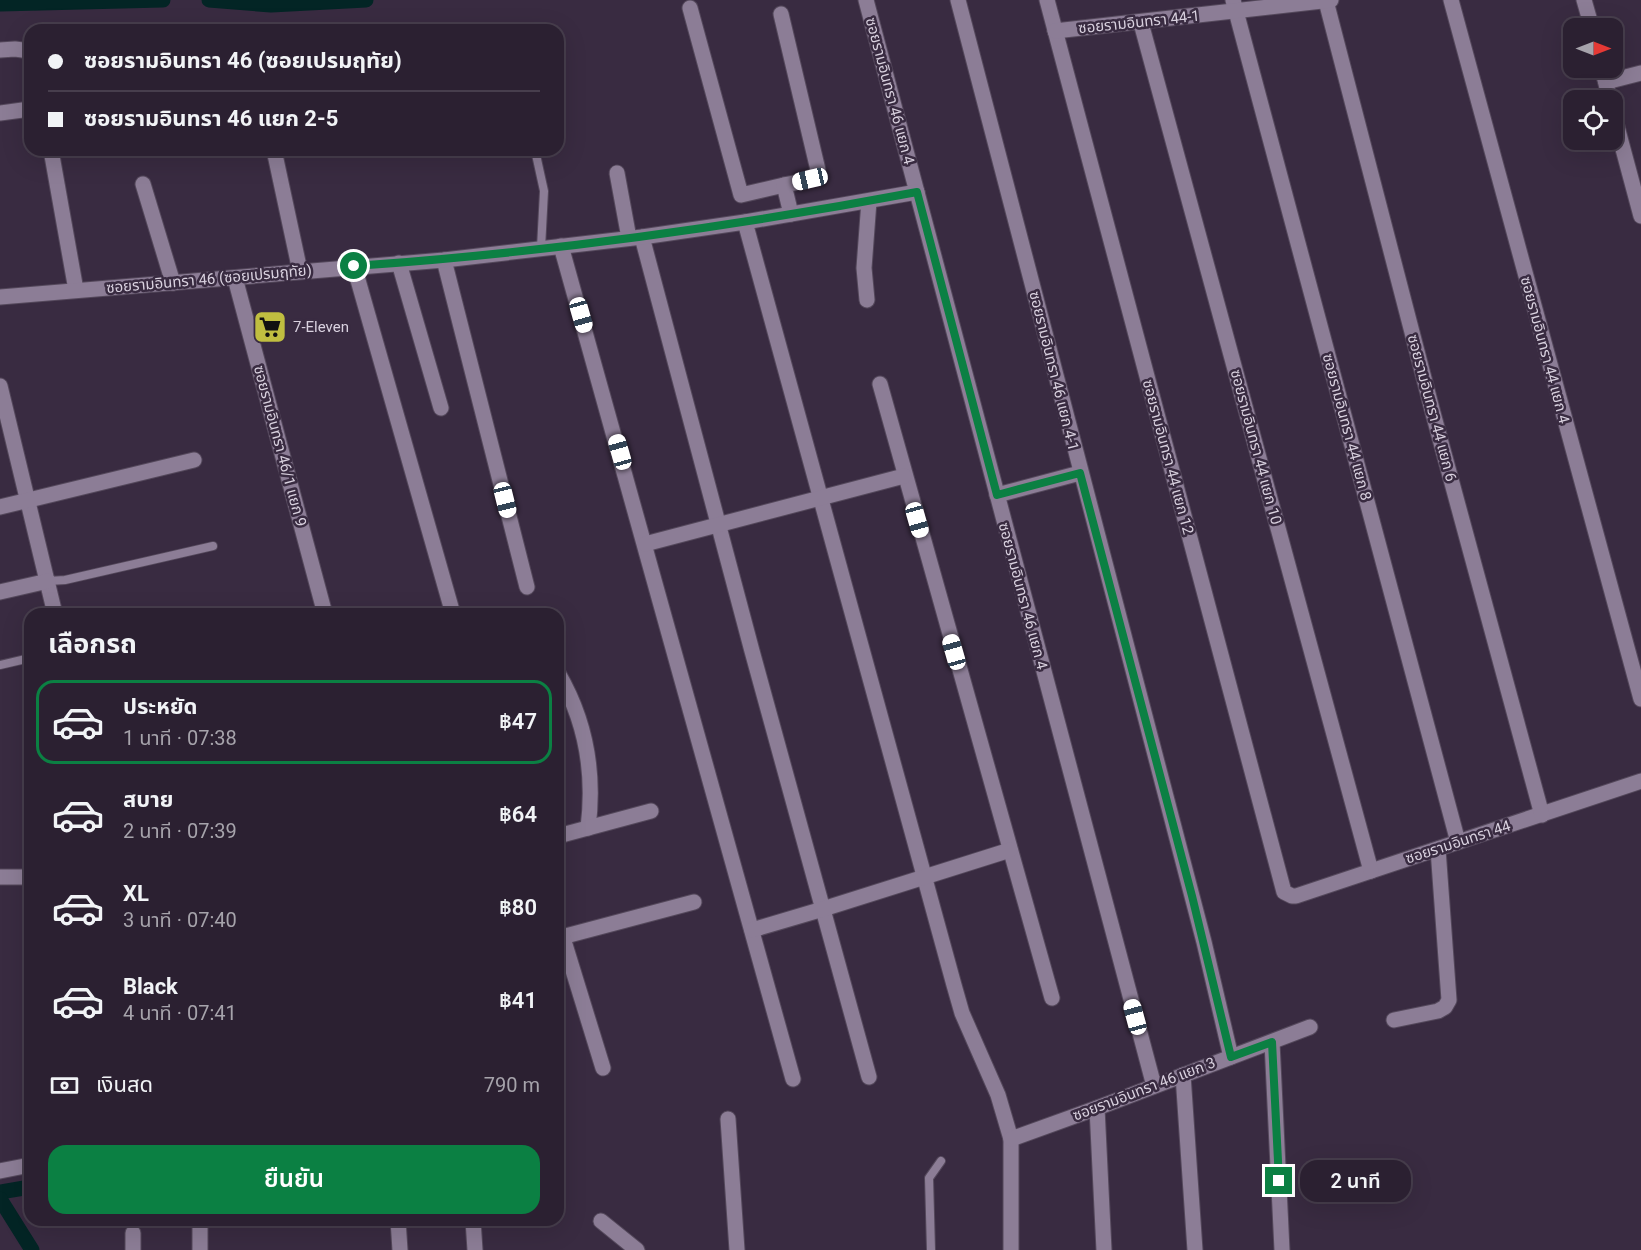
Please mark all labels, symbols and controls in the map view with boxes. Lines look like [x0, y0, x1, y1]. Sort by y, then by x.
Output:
street label: ซอยรามอินทรา 44-1 [1077, 7, 1201, 37]
street label: ซอยรามอินทรา 46 แยก 4 [862, 16, 918, 167]
north arrow [1563, 18, 1623, 78]
map controls [1563, 18, 1623, 150]
text: ซอยรามอินทรา 46 (ซอยเปรมฤทัย) [84, 48, 402, 73]
button: locate [1563, 90, 1623, 150]
text: ซอยรามอินทรา 46 แยก 2-5 [84, 106, 338, 131]
car [790, 166, 830, 192]
route start [340, 252, 367, 279]
street label: ซอยรามอินทรา 46 (ซอยเปรมฤทัย) [105, 261, 313, 297]
street label: ซอยรามอินทรา 44 แยก 4 [1517, 275, 1573, 426]
street label: ซอยรามอินทรา 46 แยก 4-1 [1025, 289, 1083, 453]
car [567, 295, 595, 335]
supermarket icon: 7-Eleven [252, 309, 288, 345]
place label: 7-Eleven [293, 318, 349, 336]
street label: ซอยรามอินทรา 44 แยก 6 [1404, 333, 1460, 483]
street label: ซอยรามอินทรา 44 แยก 8 [1319, 352, 1375, 502]
street label: ซอยรามอินทรา 46/1 แยก 9 [250, 364, 310, 528]
street label: ซอยรามอินทรา 44 แยก 10 [1227, 368, 1285, 526]
street label: ซอยรามอินทรา 44 แยก 12 [1139, 378, 1197, 536]
car [606, 432, 634, 472]
car [492, 480, 518, 520]
car [903, 500, 931, 540]
street label: ซอยรามอินทรา 46 แยก 4 [995, 521, 1051, 672]
text: เลือกรถ [48, 628, 137, 660]
car [940, 632, 968, 672]
text: ประหยัด [123, 694, 198, 719]
icon: car [51, 695, 105, 749]
text: ฿47 [499, 709, 537, 734]
text: 1 นาที · 07:38 [123, 726, 237, 750]
text: สบาย [123, 787, 173, 812]
icon: car [51, 788, 105, 842]
text: ฿64 [499, 802, 537, 827]
street label: ซอยรามอินทรา 44 [1403, 816, 1513, 867]
text: 2 นาที · 07:39 [123, 819, 237, 843]
icon: car [51, 881, 105, 935]
text: XL [123, 881, 149, 906]
text: ฿80 [499, 895, 537, 920]
text: 3 นาที · 07:40 [123, 908, 237, 932]
icon: car [51, 974, 105, 1028]
text: Black [123, 974, 178, 999]
text: ฿41 [499, 988, 537, 1013]
car [1122, 997, 1148, 1037]
text: 4 นาที · 07:41 [123, 1001, 237, 1025]
street label: ซอยรามอินทรา 46 แยก 3 [1070, 1053, 1218, 1125]
icon: cash [48, 1069, 81, 1102]
text: เงินสด [96, 1072, 153, 1097]
text: 790 m [484, 1073, 540, 1097]
button: ยืนยัน [48, 1145, 540, 1214]
callout: 2 นาที [1300, 1160, 1411, 1202]
route end [1265, 1167, 1292, 1194]
text: 2 นาที [1330, 1169, 1381, 1193]

